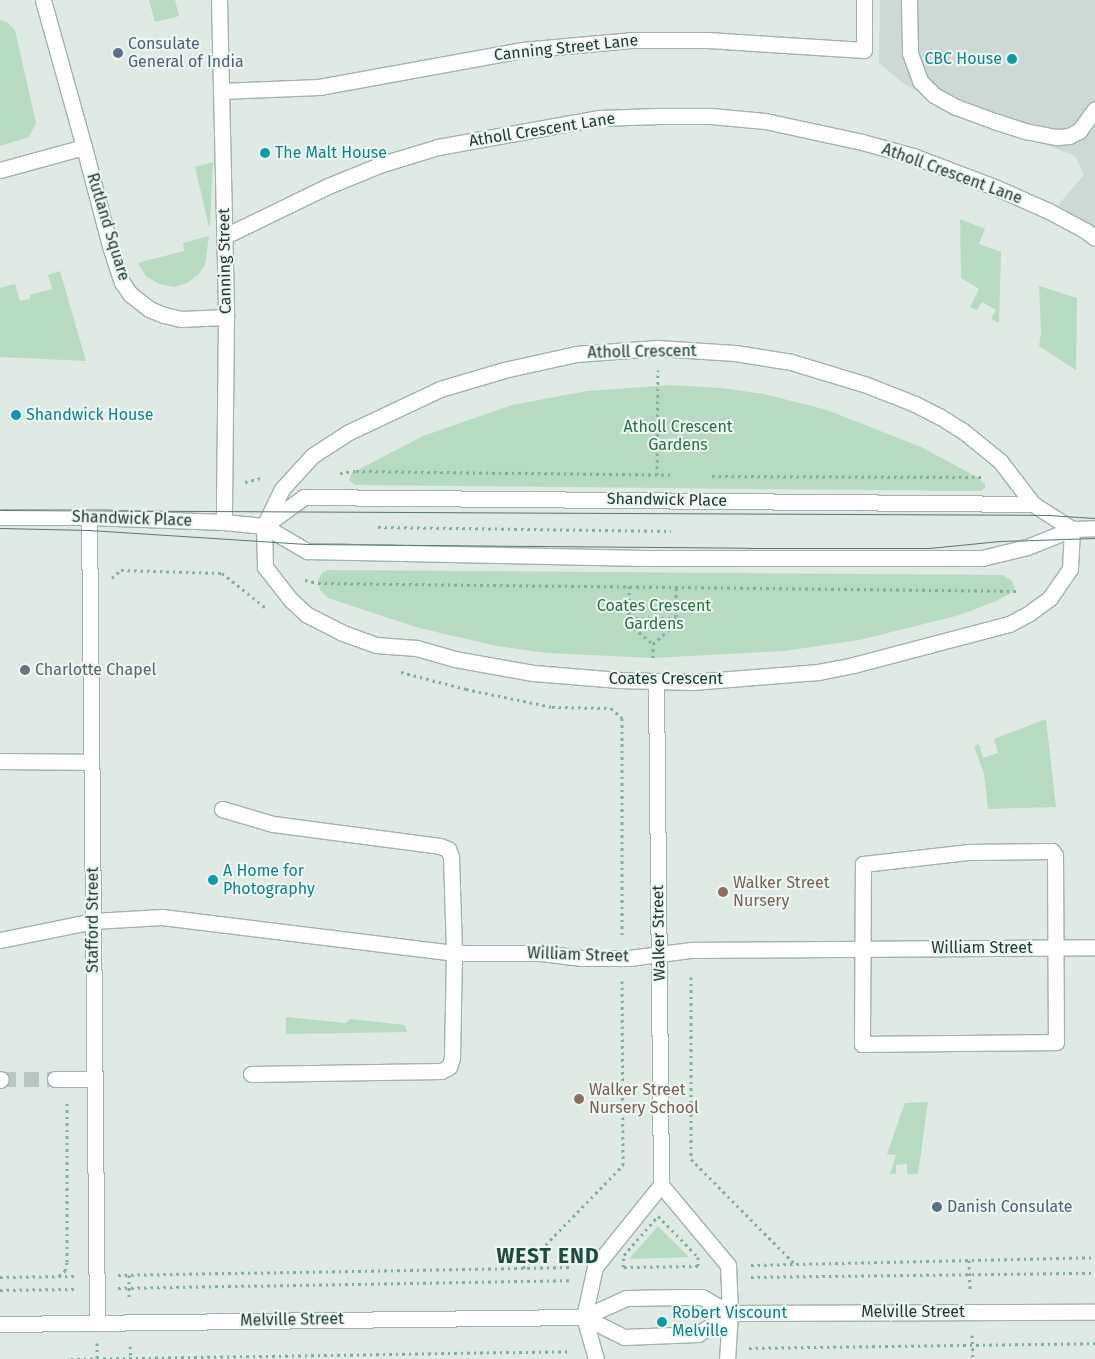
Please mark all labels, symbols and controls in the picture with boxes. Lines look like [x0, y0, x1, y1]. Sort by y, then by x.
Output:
street label: Canning Street Lane [493, 31, 639, 65]
place label: Consulate General of India [128, 34, 244, 72]
marker: Consulate General of India [112, 47, 124, 59]
place label: CBC House [924, 49, 1002, 69]
marker: CBC House [1006, 53, 1018, 65]
street label: Atholl Crescent Lane [467, 109, 617, 151]
street label: Atholl Crescent Lane [879, 140, 1025, 208]
place label: The Malt House [275, 143, 387, 163]
marker: The Malt House [259, 147, 271, 159]
street label: Rutland Square [82, 171, 134, 283]
street label: Canning Street [214, 208, 236, 314]
street label: Atholl Crescent [587, 341, 697, 363]
place label: Shandwick House [26, 405, 154, 425]
marker: Shandwick House [10, 409, 22, 421]
park label: Atholl Crescent Gardens [623, 417, 733, 455]
street label: Shandwick Place [607, 489, 727, 511]
street label: Shandwick Place [72, 507, 192, 531]
park label: Coates Crescent Gardens [597, 596, 711, 634]
place label: Charlotte Chapel [35, 660, 156, 680]
marker: Charlotte Chapel [19, 664, 31, 676]
street label: Coates Crescent [609, 669, 723, 689]
place label: A Home for Photography [223, 861, 315, 899]
street label: Stafford Street [83, 867, 103, 973]
place label: Walker Street Nursery [733, 873, 830, 911]
marker: A Home for Photography [207, 874, 219, 886]
street label: Walker Street [649, 885, 669, 981]
marker: Walker Street Nursery [717, 886, 729, 898]
street label: William Street [931, 938, 1033, 958]
street label: William Street [527, 944, 629, 966]
place label: Walker Street Nursery School [589, 1080, 699, 1118]
marker: Walker Street Nursery School [573, 1093, 585, 1105]
place label: Danish Consulate [947, 1197, 1073, 1217]
marker: Danish Consulate [931, 1201, 943, 1213]
district label: WEST END [495, 1243, 601, 1269]
street label: Melville Street [861, 1302, 965, 1322]
place label: Robert Viscount Melville [672, 1303, 787, 1341]
street label: Melville Street [240, 1309, 344, 1331]
marker: Robert Viscount Melville [656, 1316, 668, 1328]

